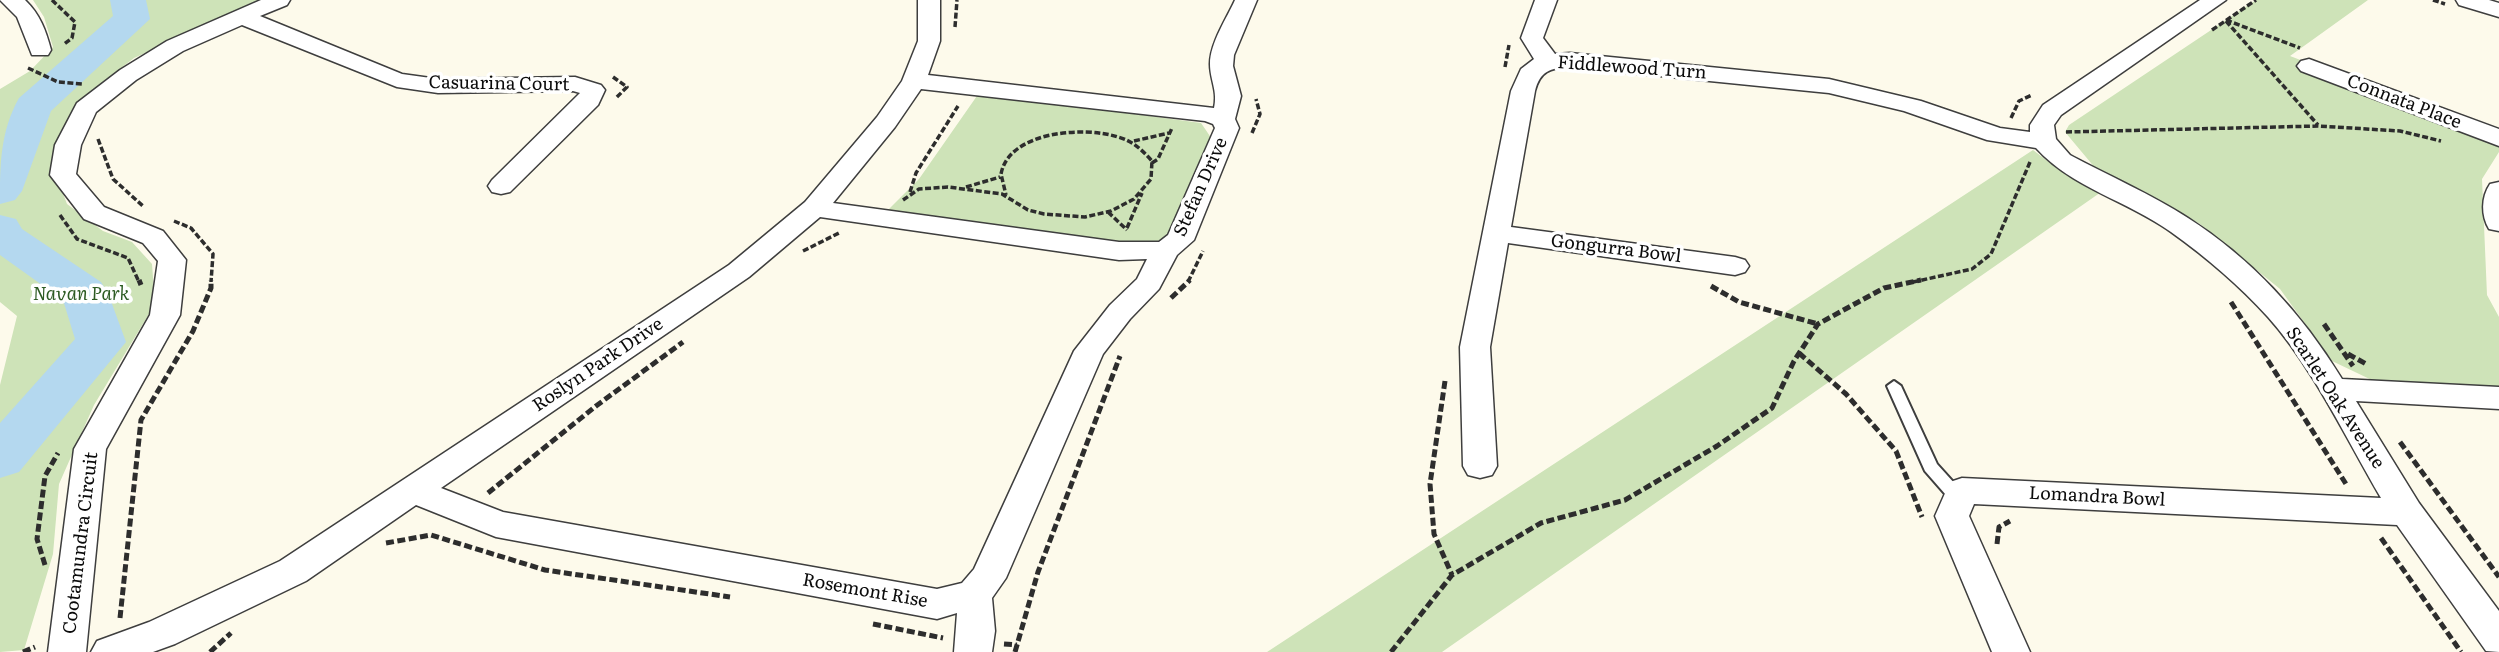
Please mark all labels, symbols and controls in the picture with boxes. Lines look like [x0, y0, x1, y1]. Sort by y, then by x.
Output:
street label: Fiddlewood Turn [1557, 52, 1707, 84]
street label: Connata Place [2344, 70, 2464, 134]
street label: Casuarina Court [428, 72, 570, 96]
street label: Stefan Drive [1170, 134, 1232, 240]
street label: Gongurra Bowl [1550, 230, 1682, 268]
park label: Navan Park [33, 284, 129, 306]
street label: Roslyn Park Drive [529, 313, 667, 417]
street label: Scarlet Oak Avenue [2281, 323, 2389, 473]
street label: Cootamundra Circuit [59, 451, 103, 635]
street label: Lomandra Bowl [2028, 483, 2166, 511]
street label: Rosemont Rise [801, 569, 929, 613]

